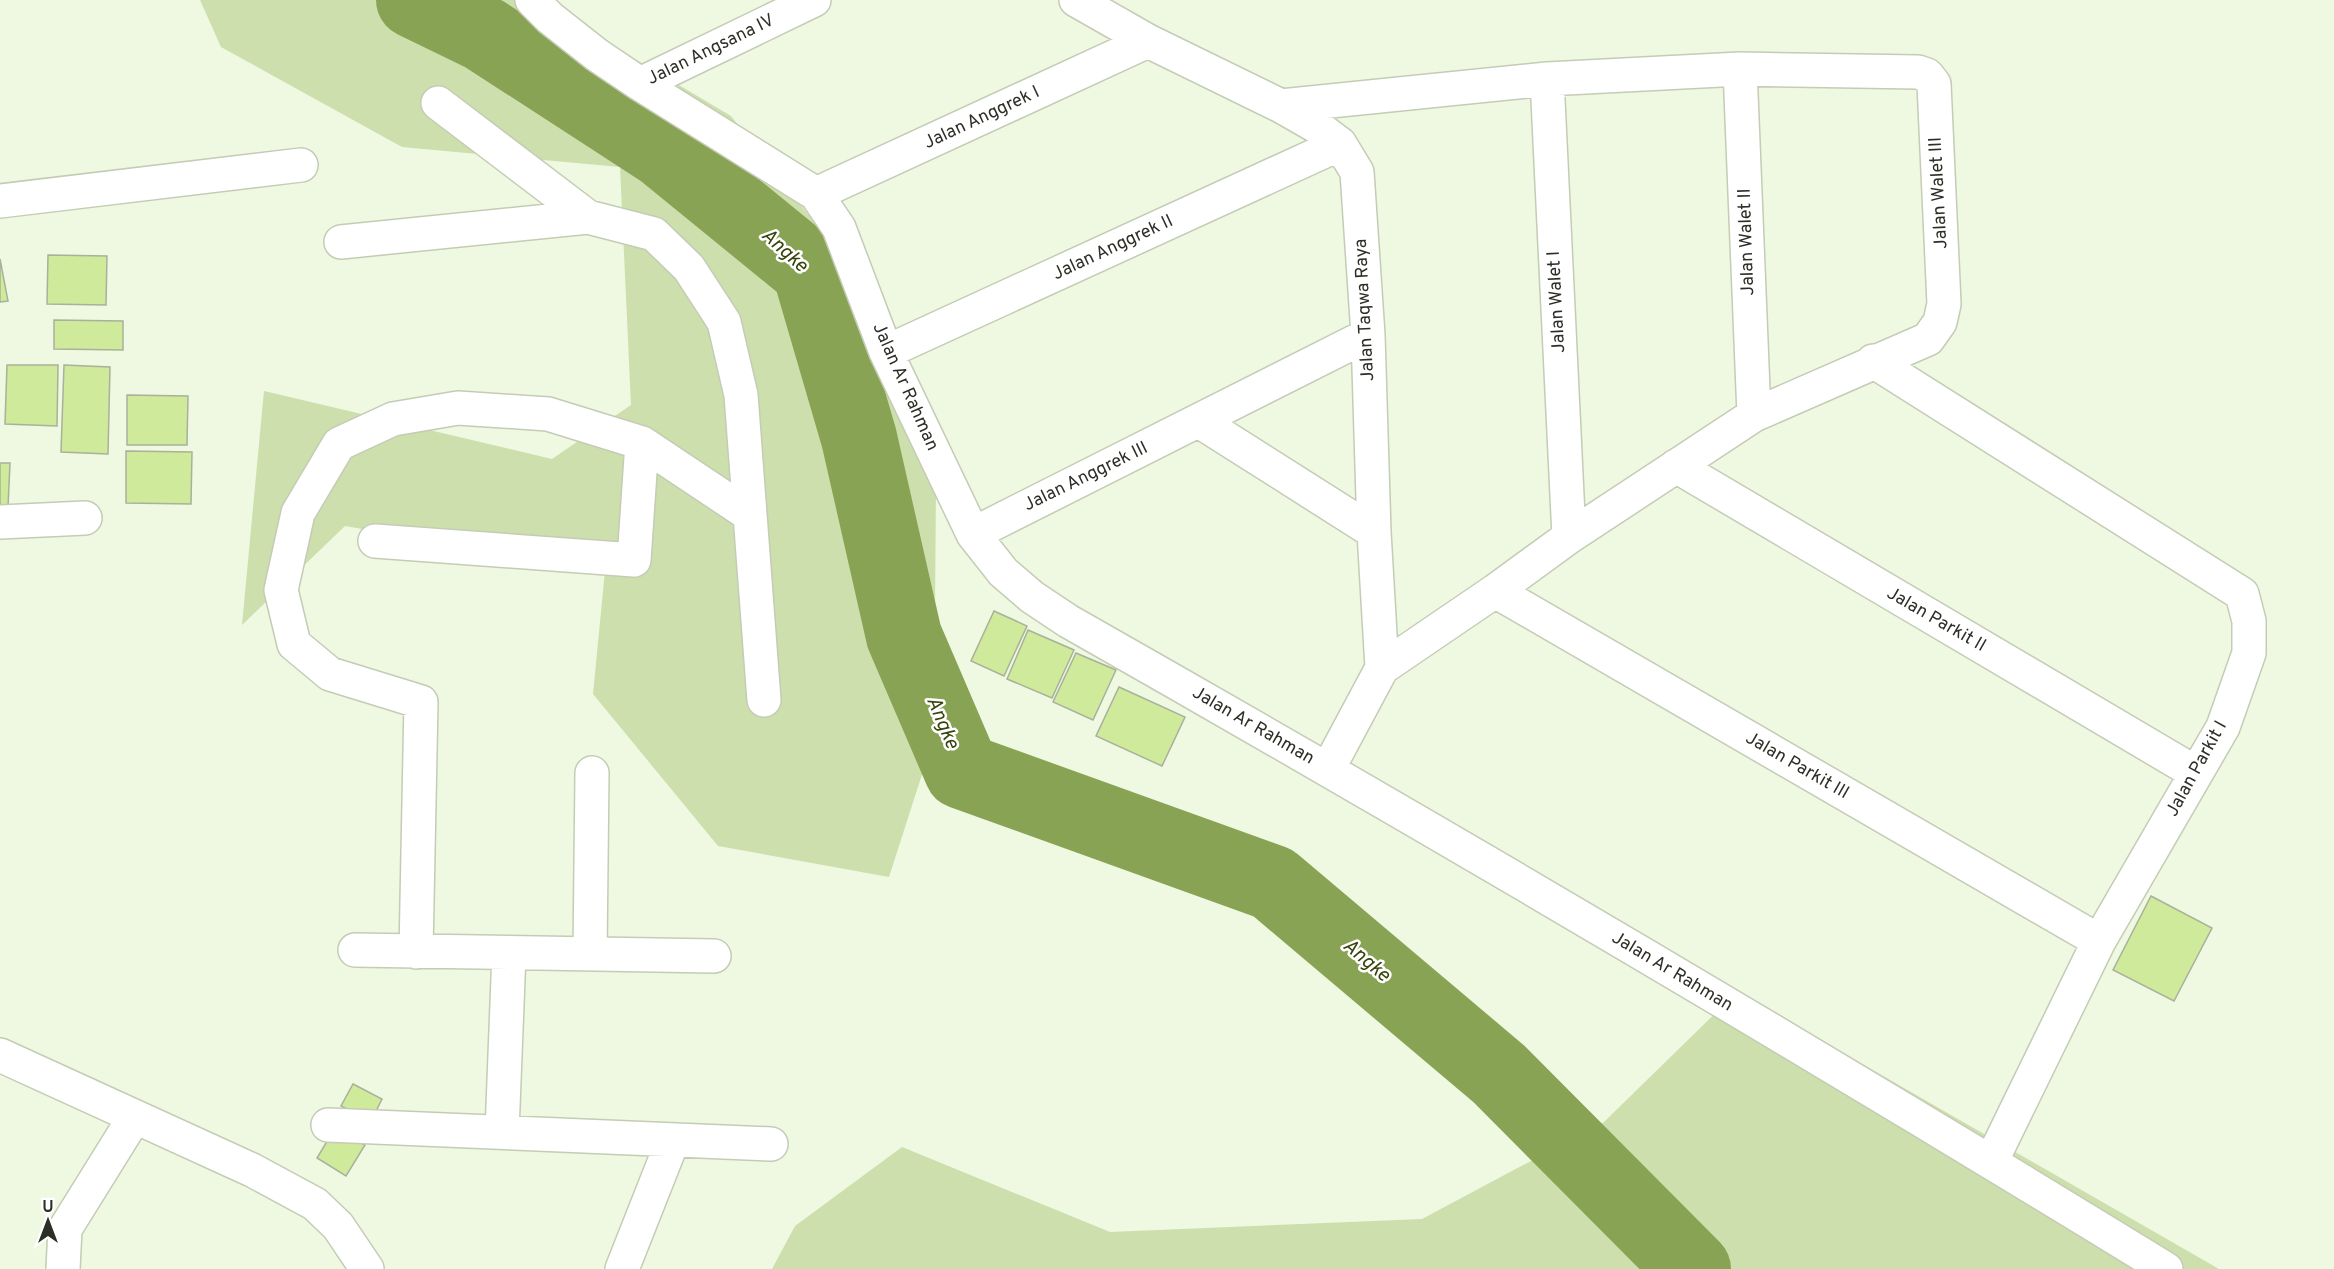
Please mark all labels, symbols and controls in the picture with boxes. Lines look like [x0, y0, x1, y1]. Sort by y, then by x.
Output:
street label: Jalan Angsana IV [644, 9, 778, 91]
street label: Jalan Anggrek I [920, 81, 1044, 155]
street label: Jalan Walet III [1925, 136, 1953, 250]
street label: Jalan Walet II [1734, 188, 1760, 296]
street label: Jalan Anggrek II [1049, 210, 1177, 286]
water label: Angke [755, 223, 813, 279]
street label: Jalan Taqwa Raya [1350, 238, 1380, 382]
street label: Jalan Walet I [1543, 250, 1571, 354]
street label: Jalan Ar Rahman [867, 319, 943, 455]
street label: Jalan Anggrek III [1020, 437, 1152, 517]
street label: Jalan Parkit II [1882, 582, 1990, 658]
street label: Jalan Ar Rahman [1188, 682, 1318, 770]
water label: Angke [919, 693, 965, 754]
street label: Jalan Parkit I [2161, 717, 2233, 821]
street label: Jalan Parkit III [1741, 727, 1853, 805]
street label: Jalan Ar Rahman [1607, 927, 1737, 1017]
water label: Angke [1337, 934, 1396, 989]
north arrow [18, 1191, 78, 1251]
text: U [42, 1198, 54, 1218]

